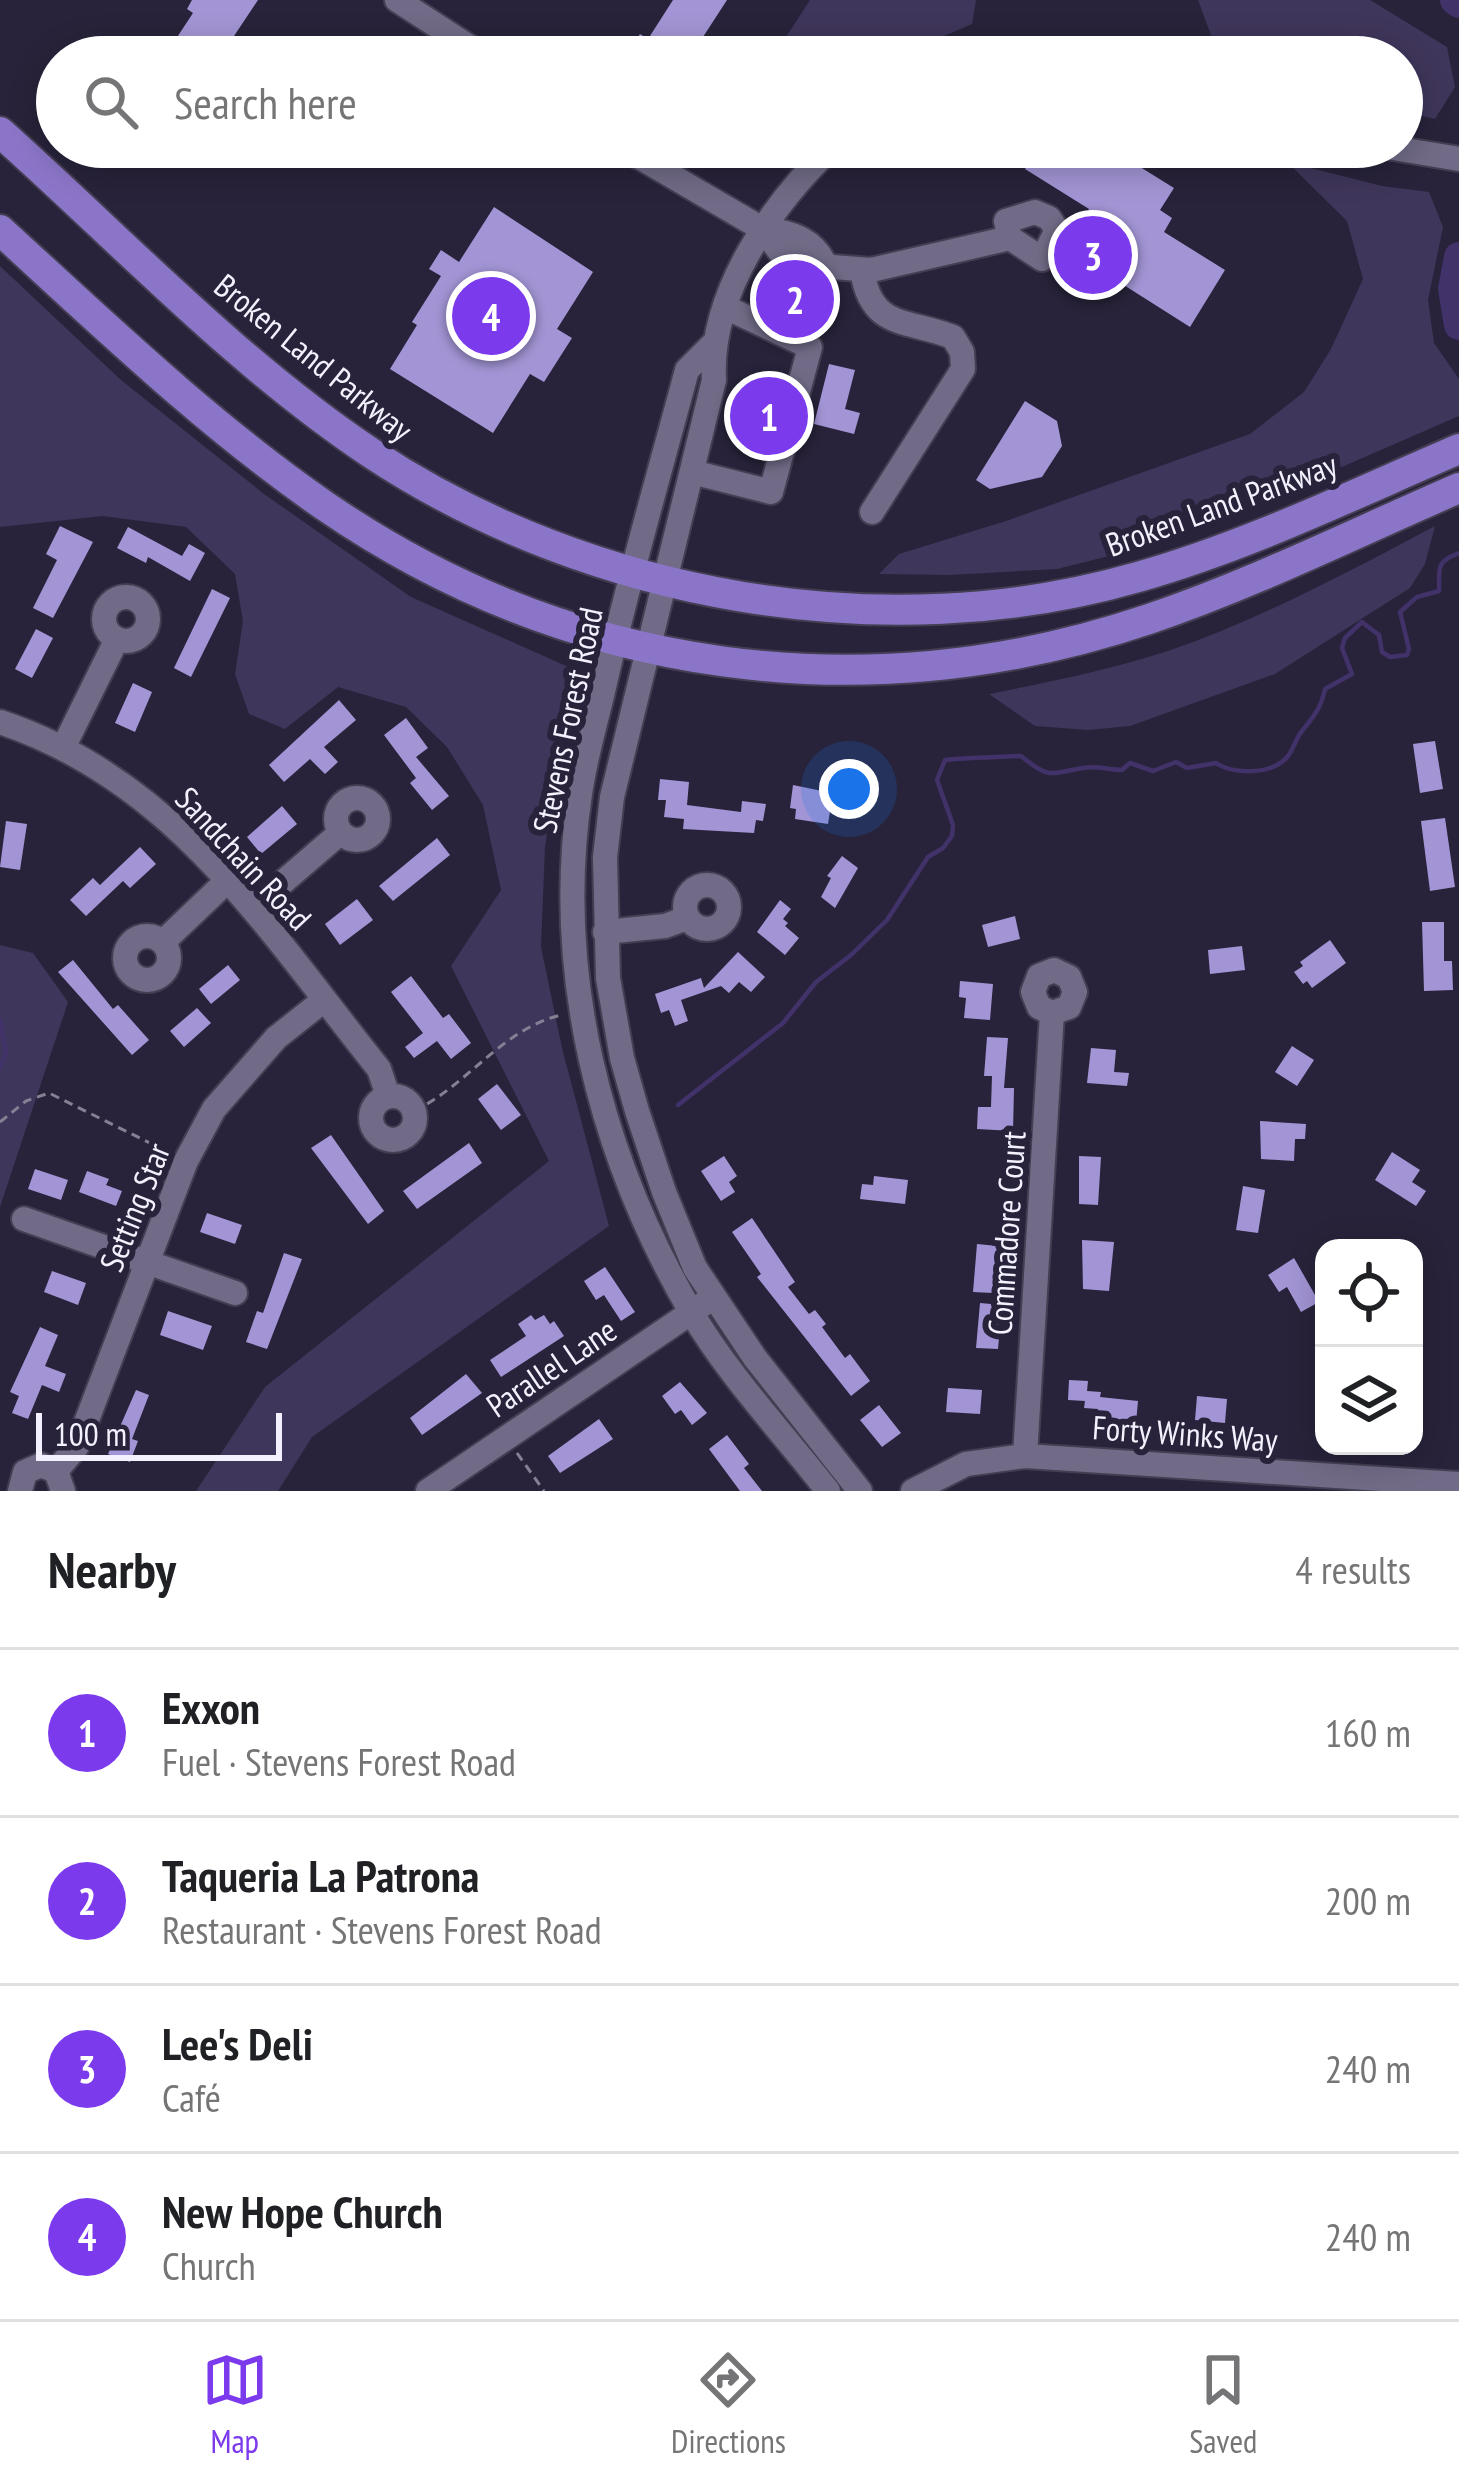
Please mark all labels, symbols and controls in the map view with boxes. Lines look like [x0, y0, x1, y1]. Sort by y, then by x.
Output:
search box [36, 36, 1423, 168]
icon: search [78, 69, 144, 135]
text: Search here [174, 73, 357, 131]
pin: 3 [1054, 210, 1132, 300]
pin: 2 [756, 254, 834, 344]
street label: Broken Land Parkway [206, 264, 422, 450]
pin: 4 [452, 271, 530, 361]
pin: 1 [730, 371, 808, 461]
street label: Broken Land Parkway [1100, 442, 1343, 566]
street label: Stevens Forest Road [522, 603, 612, 837]
your location [819, 759, 879, 819]
street label: Sandchain Road [167, 777, 321, 939]
street label: Commadore Court [977, 1129, 1035, 1337]
street label: Setting Star [89, 1137, 179, 1277]
map controls [1315, 1239, 1423, 1455]
button: locate [1315, 1239, 1423, 1347]
street label: Parallel Lane [478, 1308, 624, 1426]
button: layers [1315, 1347, 1423, 1455]
street label: Forty Winks Way [1091, 1405, 1280, 1461]
scale bar [36, 1407, 282, 1460]
text: 100 m [54, 1412, 127, 1455]
text: Nearby [48, 1536, 176, 1602]
text: 4 results [1295, 1544, 1411, 1595]
text: Exxon [162, 1678, 260, 1736]
text: 1 [78, 1707, 96, 1758]
text: 160 m [1325, 1707, 1411, 1758]
text: Fuel · Stevens Forest Road [162, 1736, 516, 1787]
text: Taqueria La Patrona [162, 1846, 479, 1904]
text: 2 [78, 1875, 96, 1926]
text: 200 m [1325, 1875, 1411, 1926]
text: Restaurant · Stevens Forest Road [162, 1904, 602, 1955]
text: Lee's Deli [162, 2014, 313, 2072]
text: 3 [78, 2043, 96, 2094]
text: 240 m [1325, 2043, 1411, 2094]
text: Café [162, 2072, 221, 2123]
text: New Hope Church [162, 2182, 443, 2240]
text: 4 [78, 2211, 96, 2262]
text: 240 m [1325, 2211, 1411, 2262]
text: Church [162, 2240, 256, 2291]
tab: Map [202, 2347, 268, 2462]
tab: Directions [671, 2347, 786, 2462]
tab: Saved [1189, 2347, 1257, 2462]

